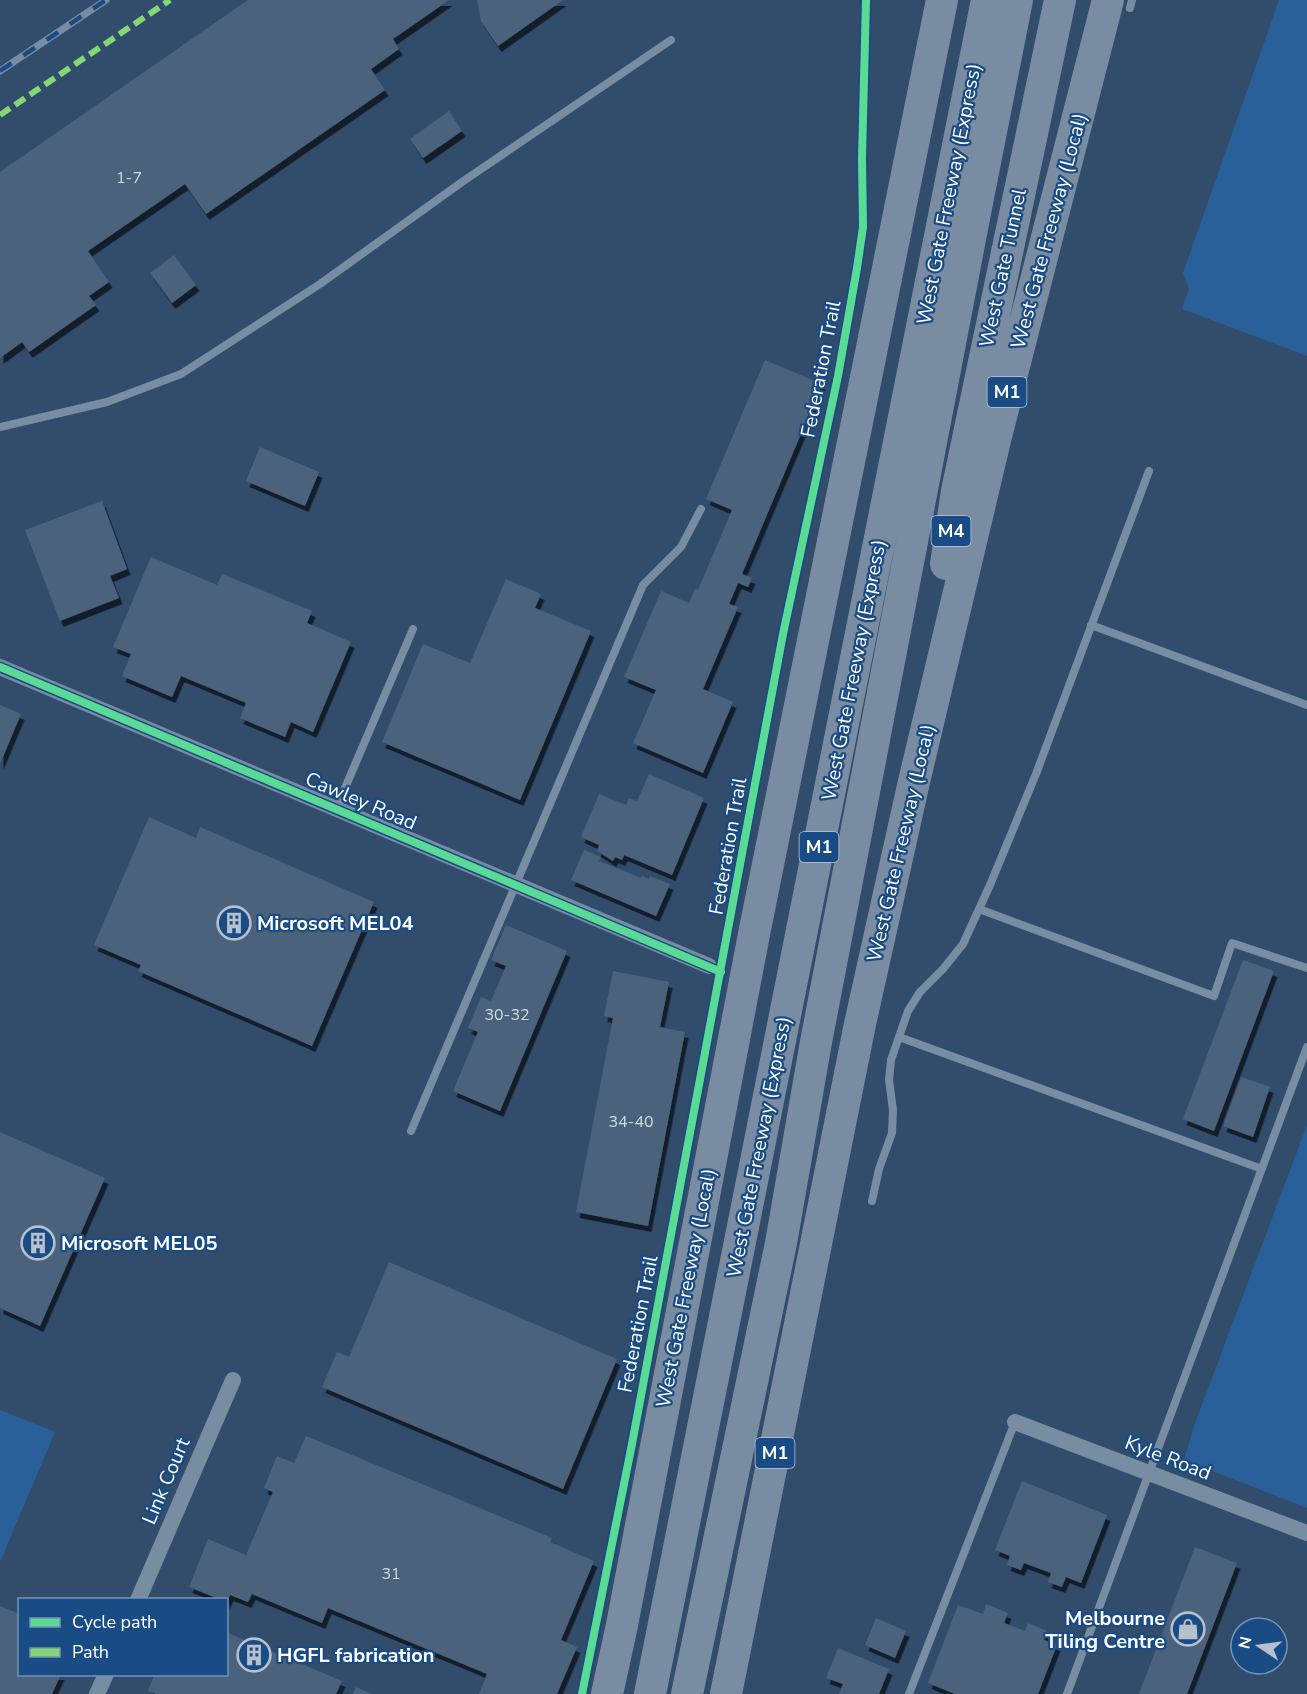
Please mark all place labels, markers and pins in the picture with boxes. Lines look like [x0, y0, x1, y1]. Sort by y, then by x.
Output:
building icon: Microsoft MEL04 [216, 905, 252, 941]
place label: Microsoft MEL04 [257, 910, 414, 937]
building icon: Microsoft MEL05 [20, 1225, 56, 1261]
place label: Microsoft MEL05 [61, 1230, 218, 1257]
place label: Melbourne Tiling Centre [1045, 1605, 1165, 1655]
shop icon: Melbourne Tiling Centre [1170, 1611, 1206, 1647]
building icon: HGFL fabrication [236, 1637, 272, 1673]
place label: HGFL fabrication [277, 1642, 434, 1669]

